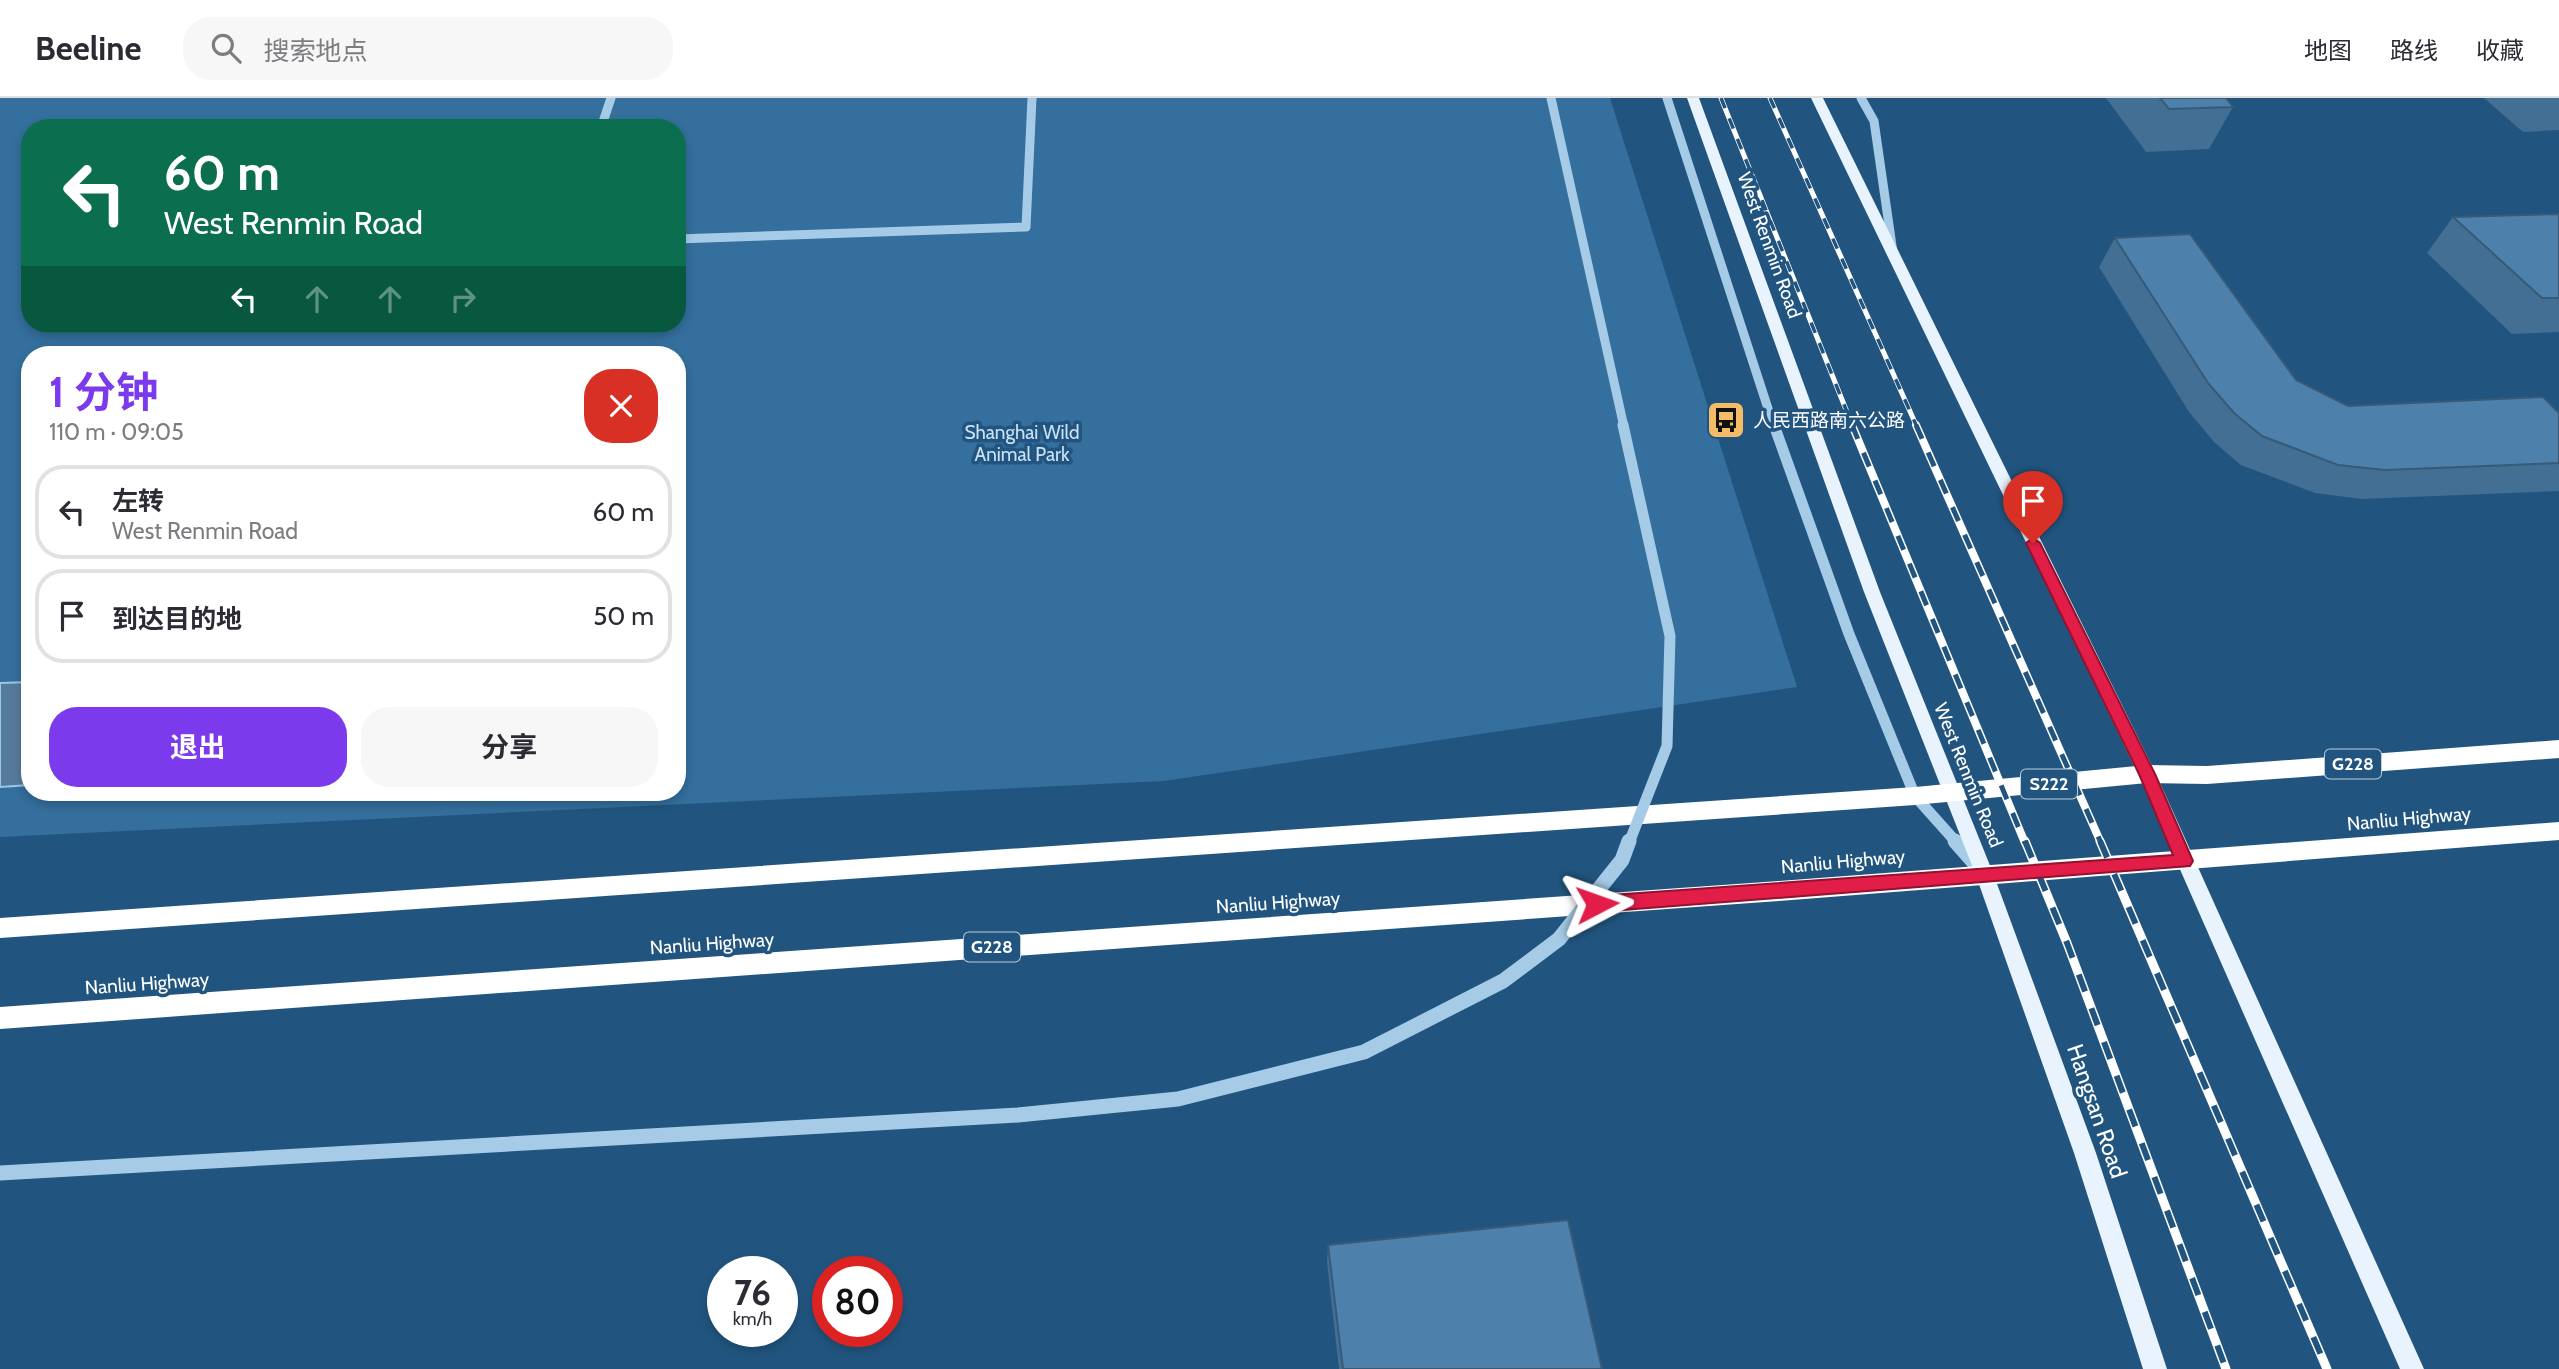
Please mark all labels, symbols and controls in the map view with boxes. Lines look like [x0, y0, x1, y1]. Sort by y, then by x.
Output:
search box [183, 17, 673, 80]
text: Beeline [35, 28, 141, 68]
icon: search [207, 29, 245, 67]
text: 搜索地点 [263, 35, 367, 67]
text: 地图 [2304, 36, 2352, 65]
text: 路线 [2390, 36, 2438, 65]
text: 收藏 [2476, 36, 2524, 65]
text: 60 m [164, 143, 280, 202]
icon: left [49, 147, 140, 238]
street label: West Renmin Road [1732, 169, 1807, 321]
text: West Renmin Road [164, 203, 423, 242]
icon: left [225, 280, 263, 318]
icon: ahead [298, 280, 336, 318]
icon: ahead [371, 280, 409, 318]
icon: right [444, 280, 482, 318]
text: 1 分钟 [49, 366, 158, 418]
button: close [584, 369, 658, 443]
bus stop icon: 人民西路南六公路 [1705, 399, 1747, 441]
place label: 人民西路南六公路 [1753, 409, 1905, 432]
text: 110 m · 09:05 [49, 418, 184, 446]
park label: Shanghai Wild Animal Park [964, 421, 1080, 466]
pin [2003, 471, 2063, 543]
icon: arrive [2014, 482, 2052, 520]
text: 左转 [112, 485, 164, 517]
icon: left [53, 493, 91, 531]
text: 60 m [592, 496, 654, 528]
text: West Renmin Road [112, 517, 298, 545]
icon: arrive [53, 597, 91, 635]
text: 50 m [593, 600, 654, 632]
text: 到达目的地 [112, 603, 242, 635]
street label: West Renmin Road [1929, 700, 2008, 851]
button: 退出 [49, 707, 347, 787]
button: 分享 [361, 707, 658, 787]
road number: G228 [2325, 750, 2381, 778]
road number: S222 [2021, 770, 2077, 798]
street label: Nanliu Highway [2346, 802, 2472, 835]
street label: Nanliu Highway [1780, 845, 1906, 878]
position arrow [1560, 867, 1634, 941]
street label: Nanliu Highway [1215, 887, 1341, 918]
street label: Nanliu Highway [649, 928, 775, 959]
road number: G228 [964, 932, 1020, 962]
street label: Nanliu Highway [84, 968, 210, 999]
street label: Hangsan Road [2061, 1040, 2133, 1182]
speed limit sign: 80 [812, 1256, 903, 1347]
text: 76 [734, 1271, 771, 1314]
text: km/h [733, 1308, 772, 1330]

